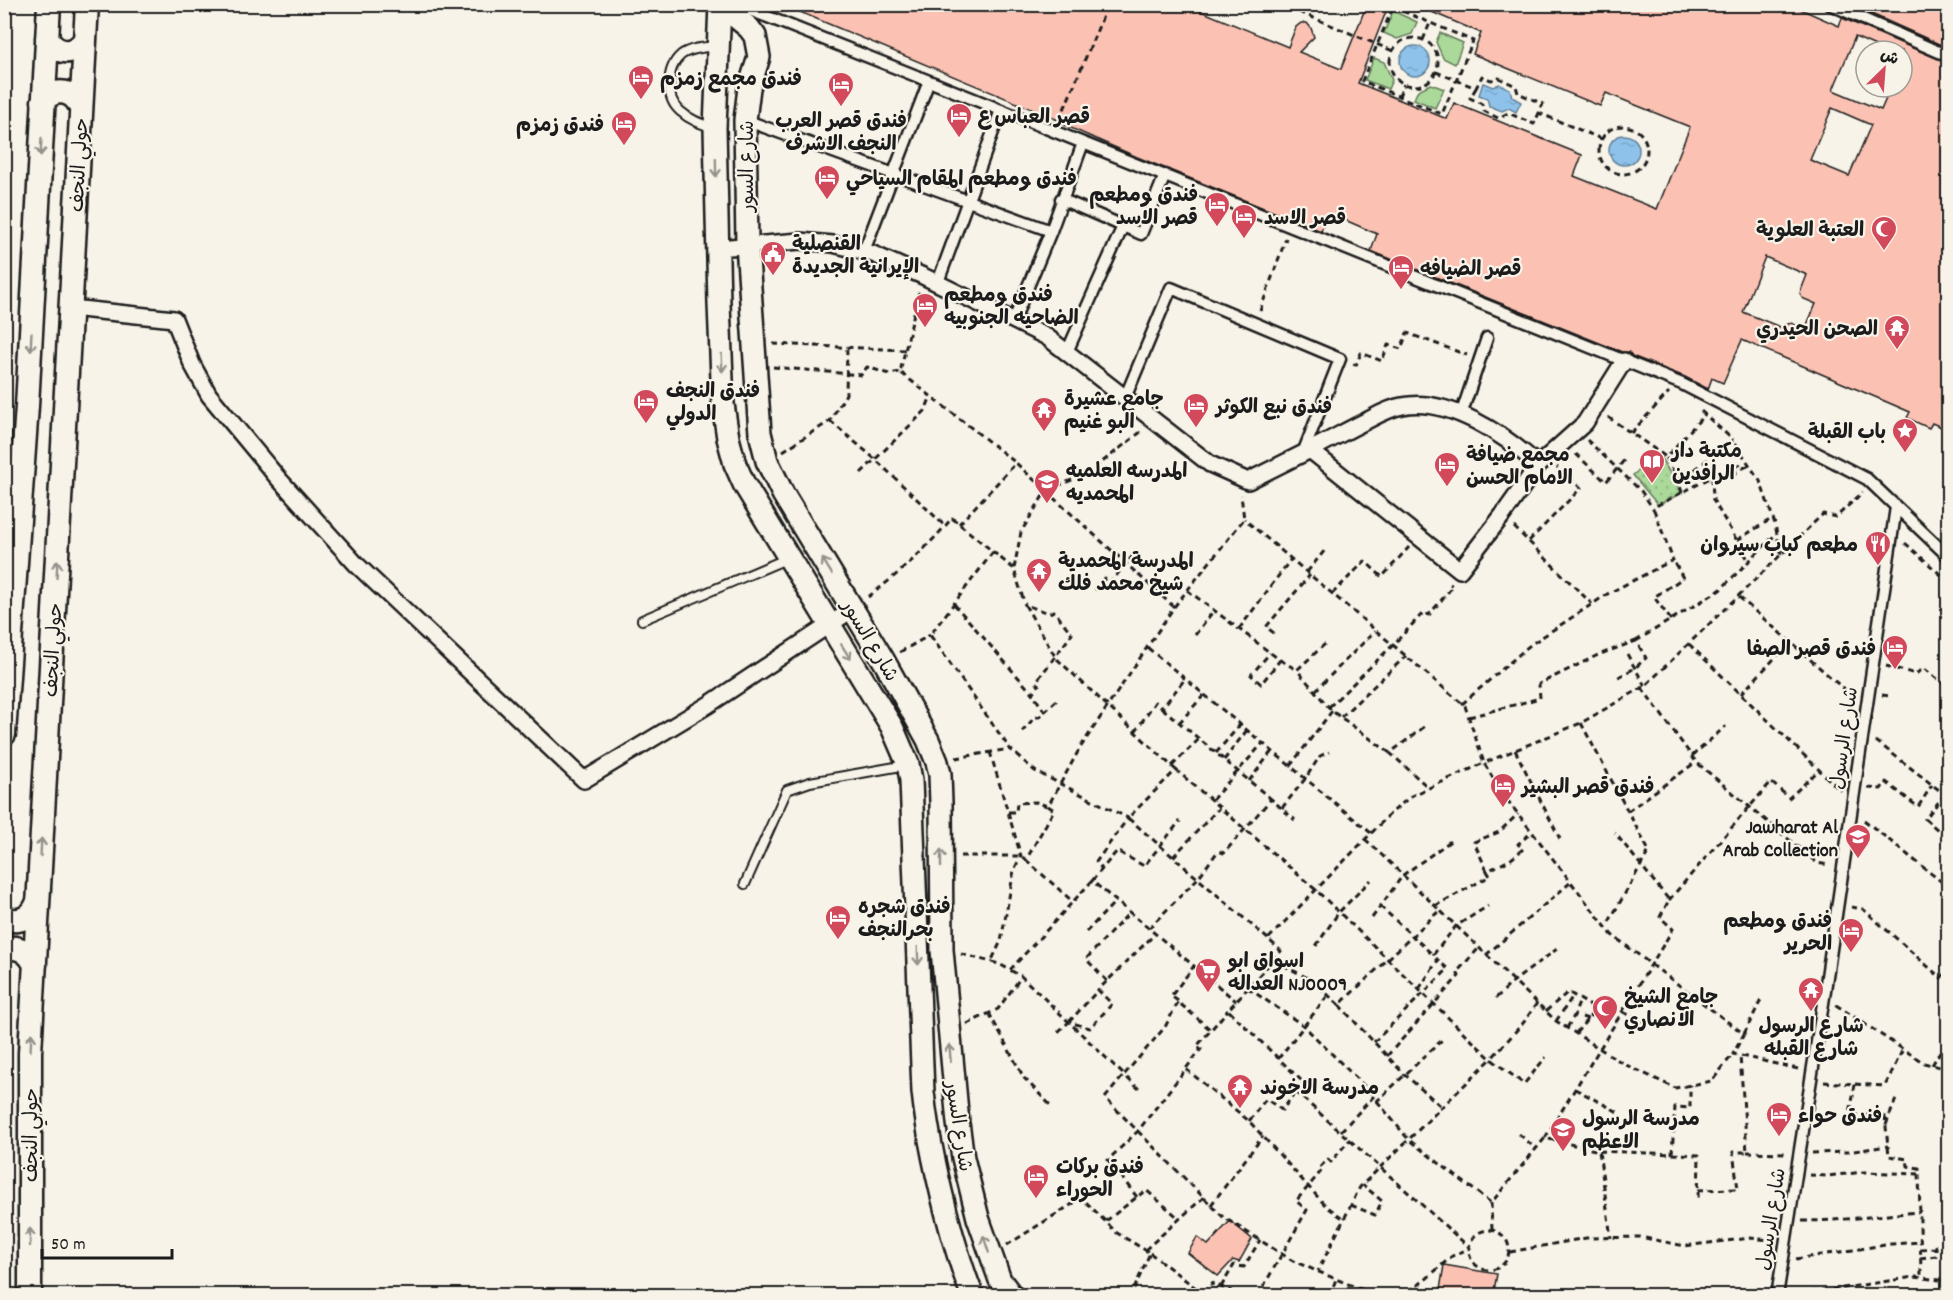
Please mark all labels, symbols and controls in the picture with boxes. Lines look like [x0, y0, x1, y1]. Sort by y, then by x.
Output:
north arrow [1854, 39, 1914, 99]
text: ش [1876, 44, 1902, 72]
hotel icon: فندق مجمع زمزم [626, 63, 656, 101]
place label: فندق مجمع زمزم [660, 67, 802, 95]
hotel icon: فندق قصر العرب النجف الاشرف [826, 70, 856, 108]
hotel icon: قصر العباس ع [944, 101, 974, 139]
place label: قصر العباس ع [978, 105, 1090, 133]
hotel icon: فندق زمزم [609, 109, 639, 147]
place label: فندق قصر العرب النجف الاشرف [775, 109, 907, 160]
place label: فندق زمزم [516, 113, 604, 141]
street label: حولي النجف [65, 117, 98, 213]
street label: شارع السور [735, 120, 763, 214]
one-way arrow [35, 136, 46, 156]
one-way arrow [710, 157, 722, 177]
hotel icon: فندق ومطعم المقام السياحي [812, 163, 842, 201]
place label: فندق ومطعم المقام السياحي [846, 167, 1077, 196]
place label: فندق ومطعم قصر الاسد [1089, 183, 1198, 234]
hotel icon: فندق ومطعم قصر الاسد [1202, 190, 1232, 228]
hotel icon: قصر الاسد [1229, 202, 1259, 240]
place label: قصر الاسد [1264, 206, 1346, 234]
mosque icon: العتبة العلوية [1869, 214, 1899, 252]
place label: العتبة العلوية [1756, 218, 1864, 246]
place label: القنصلية الإيرانية الجديدة [792, 232, 919, 283]
public building icon: القنصلية الإيرانية الجديدة [758, 239, 788, 277]
hotel icon: قصر الضيافه [1386, 253, 1416, 291]
place label: قصر الضيافه [1420, 257, 1521, 285]
place label: فندق ومطعم الضاحيه الجنوبيه [944, 283, 1079, 334]
hotel icon: فندق ومطعم الضاحيه الجنوبيه [910, 291, 940, 329]
temple icon: الصحن الحيدري [1882, 313, 1912, 351]
place label: الصحن الحيدري [1756, 317, 1878, 345]
one-way arrow [25, 331, 36, 351]
one-way arrow [716, 352, 727, 372]
place label: فندق النجف الدولي [666, 379, 760, 431]
hotel icon: فندق النجف الدولي [631, 387, 661, 425]
place label: جامع عشيرة البو غنيم [1064, 387, 1164, 438]
hotel icon: فندق نبع الكوثر [1181, 391, 1211, 429]
temple icon: جامع عشيرة البو غنيم [1029, 395, 1059, 433]
place label: فندق نبع الكوثر [1214, 395, 1332, 423]
place icon: باب القبلة [1890, 416, 1920, 454]
place label: باب القبلة [1808, 420, 1886, 448]
place label: مكتبة دار الرافدين [1670, 439, 1742, 490]
place label: مجمع ضيافة الامام الحسن [1466, 443, 1573, 494]
library icon: مكتبة دار الرافدين [1637, 447, 1667, 485]
hotel icon: مجمع ضيافة الامام الحسن [1432, 450, 1462, 488]
place label: المدرسه العلمیه المحمدیه [1066, 459, 1187, 510]
school or university icon: المدرسه العلمیه المحمدیه [1032, 467, 1062, 505]
restaurant icon: مطعم كباب سيروان [1863, 529, 1893, 567]
place label: مطعم كباب سيروان [1700, 533, 1858, 561]
place label: المدرسة المحمدية شيخ محمد فلك [1058, 549, 1194, 600]
temple icon: المدرسة المحمدية شيخ محمد فلك [1024, 556, 1054, 594]
one-way arrow [821, 558, 833, 575]
one-way arrow [51, 559, 62, 579]
street label: شارع السور [832, 593, 904, 688]
street label: حولي النجف [39, 602, 72, 698]
hotel icon: فندق قصر الصفا [1880, 633, 1910, 671]
place label: فندق قصر الصفا [1747, 637, 1876, 665]
one-way arrow [840, 643, 852, 660]
street label: شارع الرسول [1825, 685, 1867, 792]
hotel icon: فندق قصر البشير [1488, 771, 1518, 809]
place label: فندق قصر البشير [1520, 775, 1654, 803]
place label: Jawharat Al Arab Collection [1723, 815, 1838, 866]
school or university icon: Jawharat Al Arab Collection [1843, 822, 1873, 860]
one-way arrow [36, 838, 47, 858]
one-way arrow [935, 849, 947, 869]
place label: فندق شجره بحرالنجف [858, 895, 951, 946]
hotel icon: فندق شجره بحرالنجف [823, 903, 853, 941]
place label: فندق ومطعم الحرير [1723, 909, 1832, 960]
hotel icon: فندق ومطعم الحرير [1836, 916, 1866, 954]
one-way arrow [912, 946, 923, 966]
place label: اسواق ابو العداله NJ0009 [1226, 949, 1347, 1000]
supermarket icon: اسواق ابو العداله NJ0009 [1193, 956, 1223, 994]
temple icon: شارع الرسول شارع القبله [1796, 975, 1826, 1013]
place label: جامع الشيخ الانصاري [1624, 985, 1718, 1036]
mosque icon: جامع الشيخ الانصاري [1590, 993, 1620, 1031]
place label: شارع الرسول شارع القبله [1758, 1014, 1864, 1065]
one-way arrow [25, 1033, 36, 1053]
one-way arrow [945, 1043, 956, 1063]
temple icon: مدرسة الاخوند [1225, 1072, 1255, 1110]
place label: مدرسة الاخوند [1260, 1076, 1379, 1104]
street label: شارع السور [936, 1077, 978, 1174]
street label: حولي النجف [19, 1088, 48, 1182]
hotel icon: فندق حواء [1764, 1100, 1794, 1138]
place label: فندق حواء [1798, 1104, 1882, 1132]
place label: مدرسة الرسول الاعظم [1582, 1107, 1700, 1158]
school or university icon: مدرسة الرسول الاعظم [1548, 1115, 1578, 1153]
place label: فندق بركات الحوراء [1056, 1155, 1144, 1206]
hotel icon: فندق بركات الحوراء [1021, 1162, 1051, 1200]
street label: شارع الرسول [1751, 1166, 1795, 1273]
scale bar [42, 1222, 172, 1260]
one-way arrow [24, 1228, 36, 1248]
text: 50 m [51, 1233, 86, 1258]
one-way arrow [980, 1235, 991, 1254]

